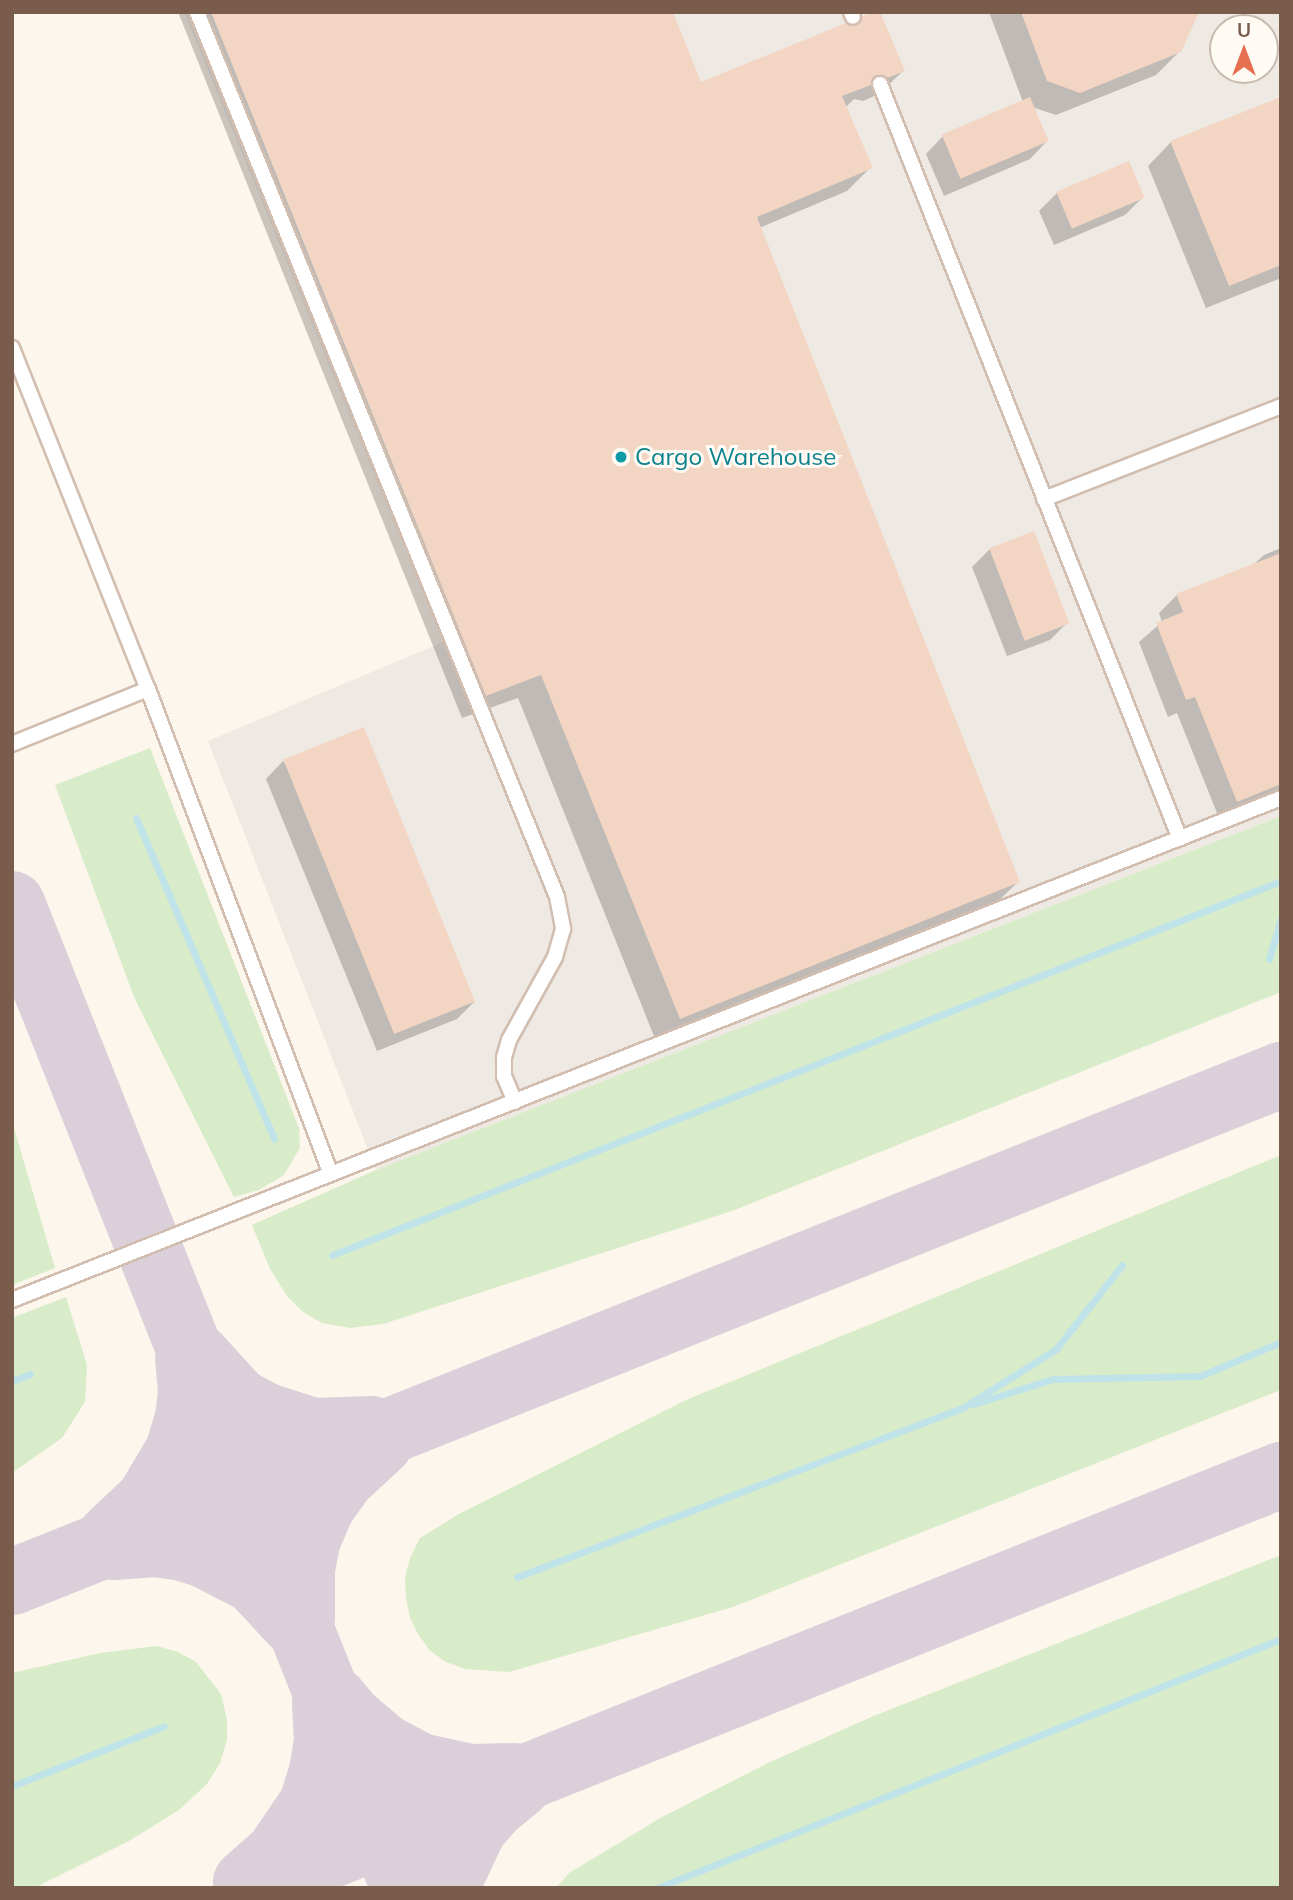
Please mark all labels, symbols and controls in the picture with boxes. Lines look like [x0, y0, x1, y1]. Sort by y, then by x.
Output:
north arrow [1209, 14, 1279, 84]
text: U [1237, 18, 1251, 42]
place label: Cargo Warehouse [635, 443, 836, 471]
marker: Cargo Warehouse [613, 449, 629, 465]

